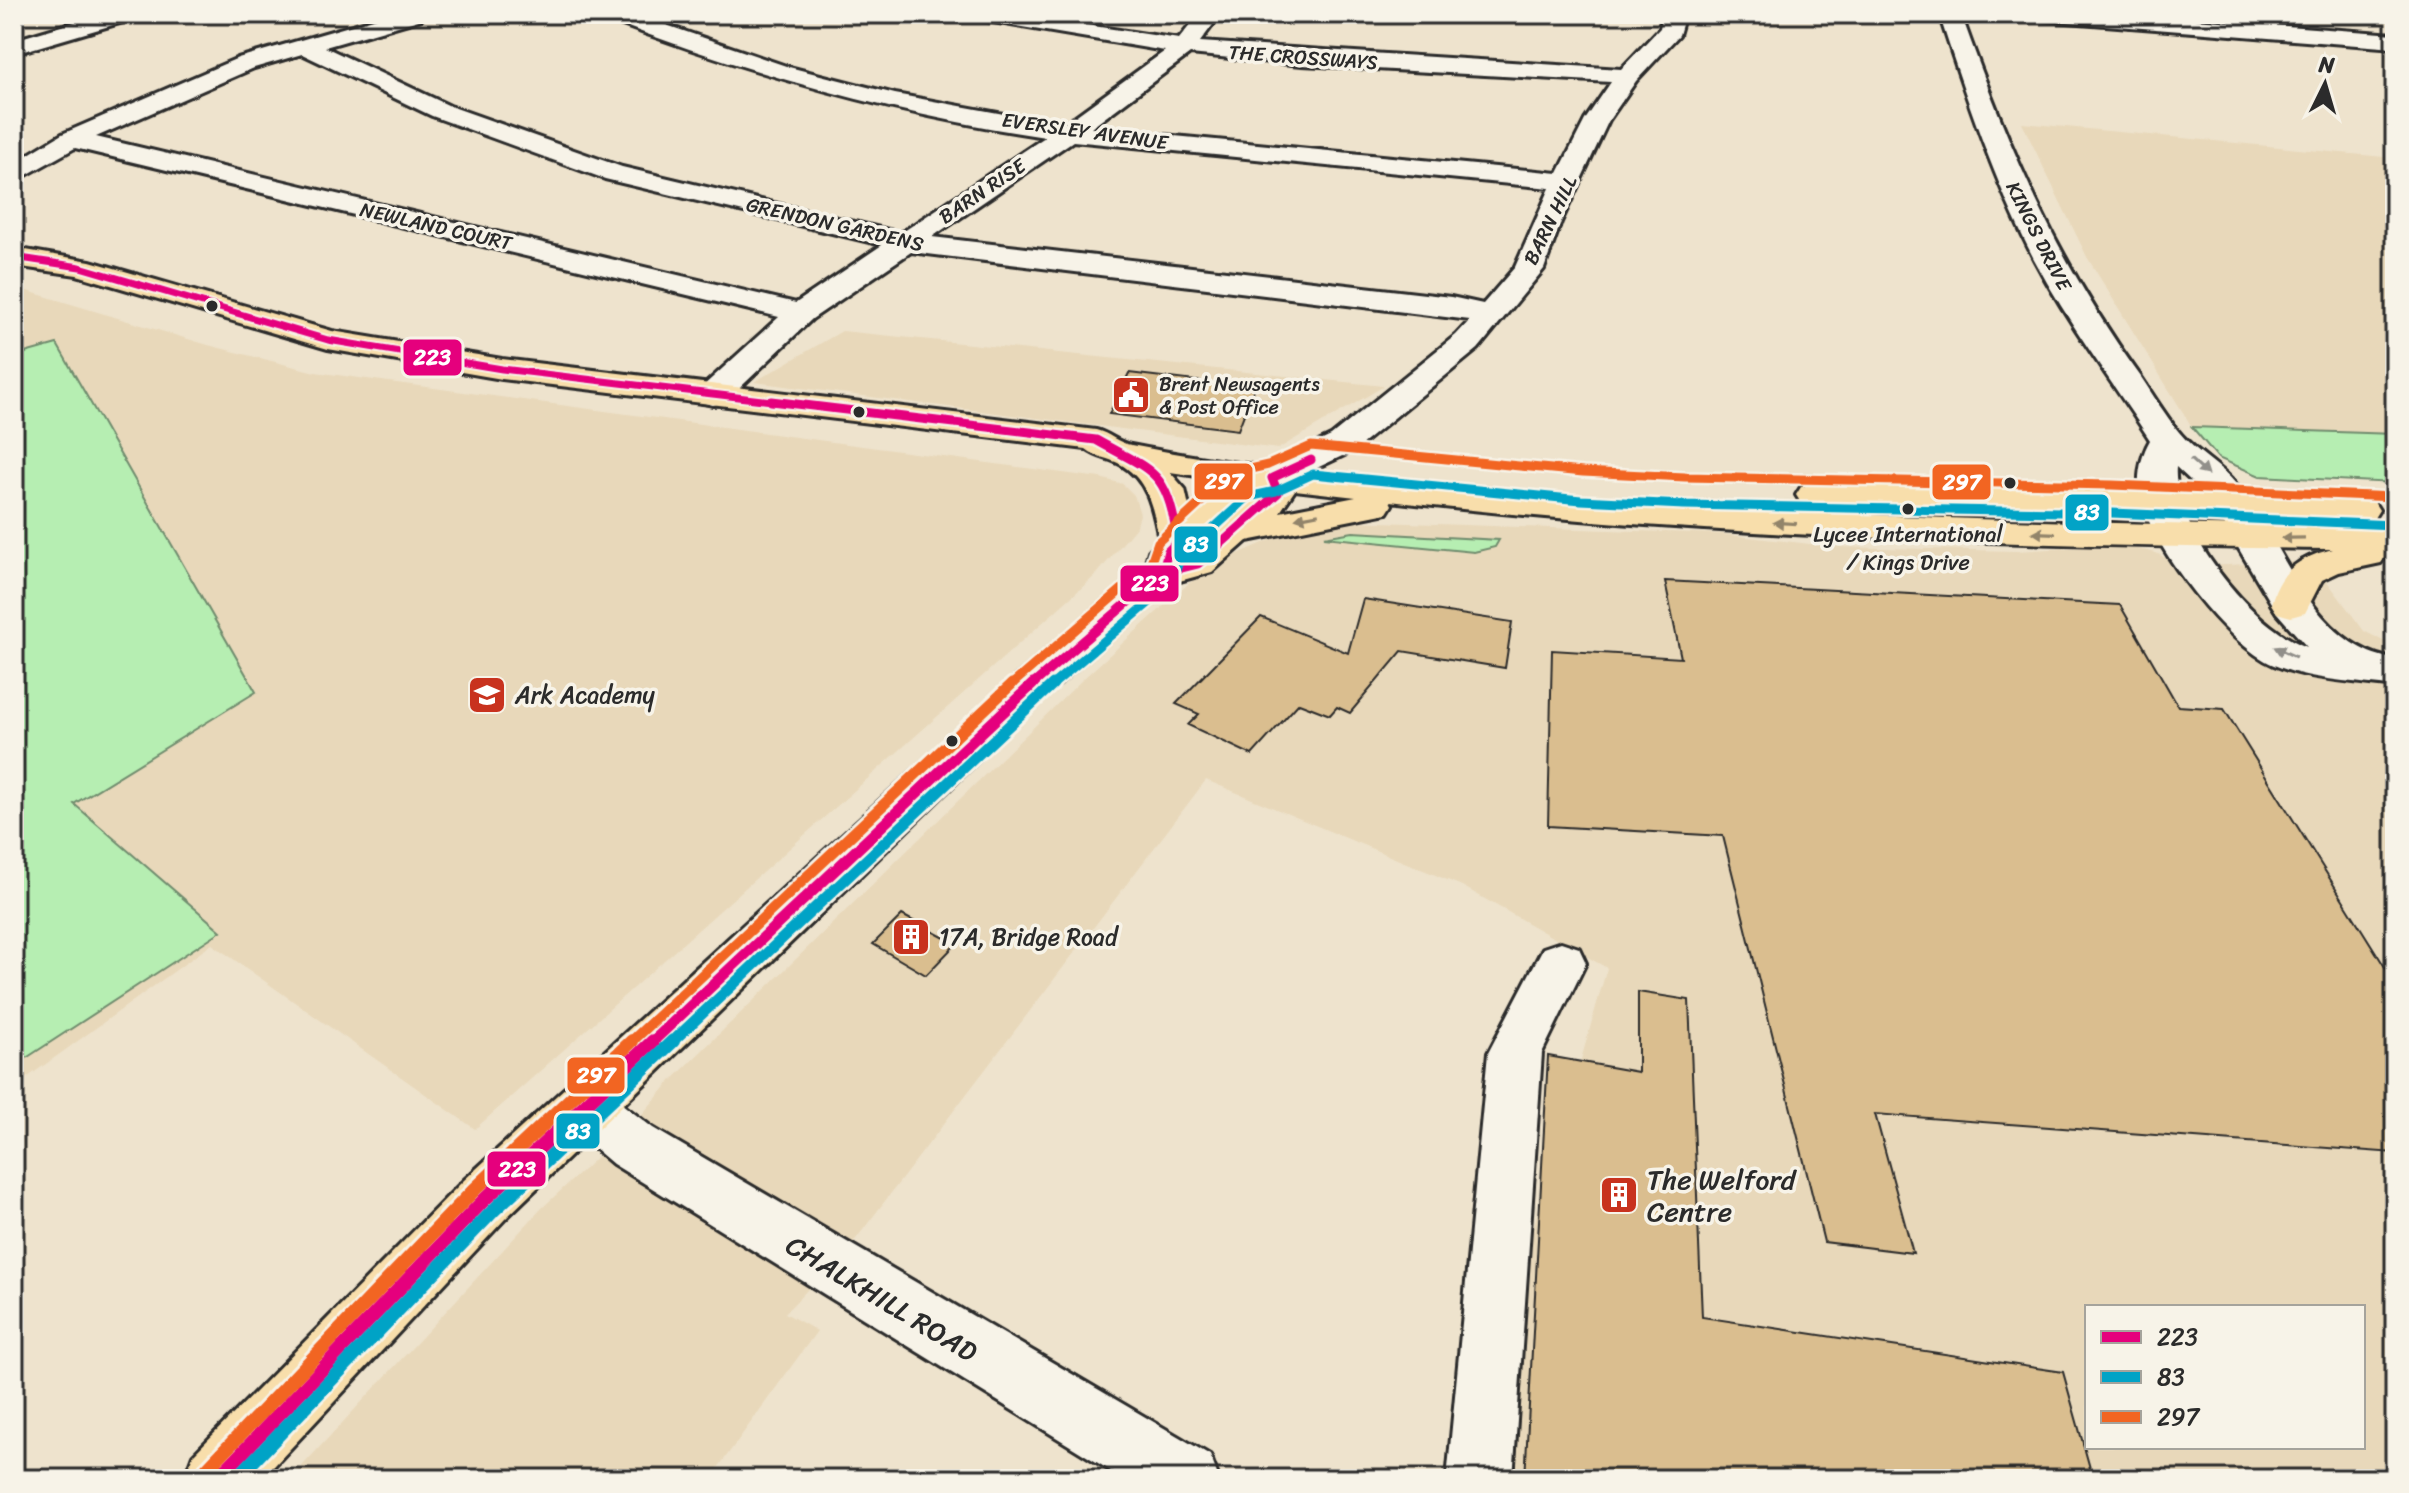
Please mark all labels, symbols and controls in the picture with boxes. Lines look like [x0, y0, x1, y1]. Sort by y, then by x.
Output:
street label: THE CROSSWAYS [1227, 35, 1379, 80]
north arrow [2285, 44, 2365, 124]
text: N [2316, 44, 2337, 85]
street label: EVERSLEY AVENUE [1000, 103, 1172, 161]
street label: BARN RISE [931, 148, 1035, 234]
street label: BARN HILL [1514, 169, 1588, 271]
street label: KINGS DRIVE [1996, 175, 2082, 299]
street label: GRENDON GARDENS [743, 187, 928, 262]
street label: NEWLAND COURT [357, 192, 517, 261]
unlabelled marker [204, 298, 220, 314]
line badge: 223 [402, 338, 463, 377]
text: 223 [412, 338, 451, 377]
place label: Brent Newsagents & Post Office [1159, 367, 1320, 425]
public building icon: Brent Newsagents & Post Office [1110, 374, 1152, 416]
unlabelled marker [851, 404, 867, 420]
one-way arrow [2189, 457, 2208, 475]
line badge: 297 [1193, 462, 1254, 501]
text: 297 [1204, 462, 1246, 501]
line badge: 297 [1931, 463, 1992, 501]
text: 297 [1942, 463, 1984, 502]
unlabelled marker [2002, 475, 2018, 491]
line badge: 83 [2064, 493, 2110, 532]
text: 83 [2073, 493, 2100, 532]
marker: Lycee International / Kings Drive [1900, 501, 1916, 517]
one-way arrow [1294, 511, 1319, 523]
place label: Lycee International / Kings Drive [1813, 515, 2003, 582]
one-way arrow [1772, 516, 1797, 529]
line badge: 83 [1173, 525, 1219, 564]
text: 83 [1182, 525, 1209, 564]
one-way arrow [2031, 527, 2056, 540]
one-way arrow [2280, 532, 2305, 544]
line badge: 223 [1119, 564, 1180, 603]
text: 223 [1130, 564, 1169, 603]
one-way arrow [2274, 645, 2297, 659]
school or university icon: Ark Academy [466, 674, 508, 716]
place label: Ark Academy [514, 674, 656, 716]
unlabelled marker [944, 733, 960, 749]
building icon: 17A, Bridge Road [890, 916, 932, 958]
place label: 17A, Bridge Road [939, 916, 1120, 958]
line badge: 297 [566, 1056, 626, 1095]
text: 297 [576, 1056, 618, 1095]
line badge: 83 [555, 1112, 601, 1150]
text: 83 [564, 1112, 591, 1151]
line badge: 223 [486, 1150, 547, 1188]
text: 223 [497, 1150, 536, 1189]
place label: The Welford Centre [1647, 1155, 1798, 1236]
building icon: The Welford Centre [1598, 1174, 1640, 1216]
street label: CHALKHILL ROAD [776, 1221, 988, 1376]
legend [2085, 1305, 2365, 1449]
text: 223 [2157, 1316, 2198, 1358]
text: 83 [2157, 1356, 2185, 1398]
text: 297 [2157, 1396, 2201, 1438]

